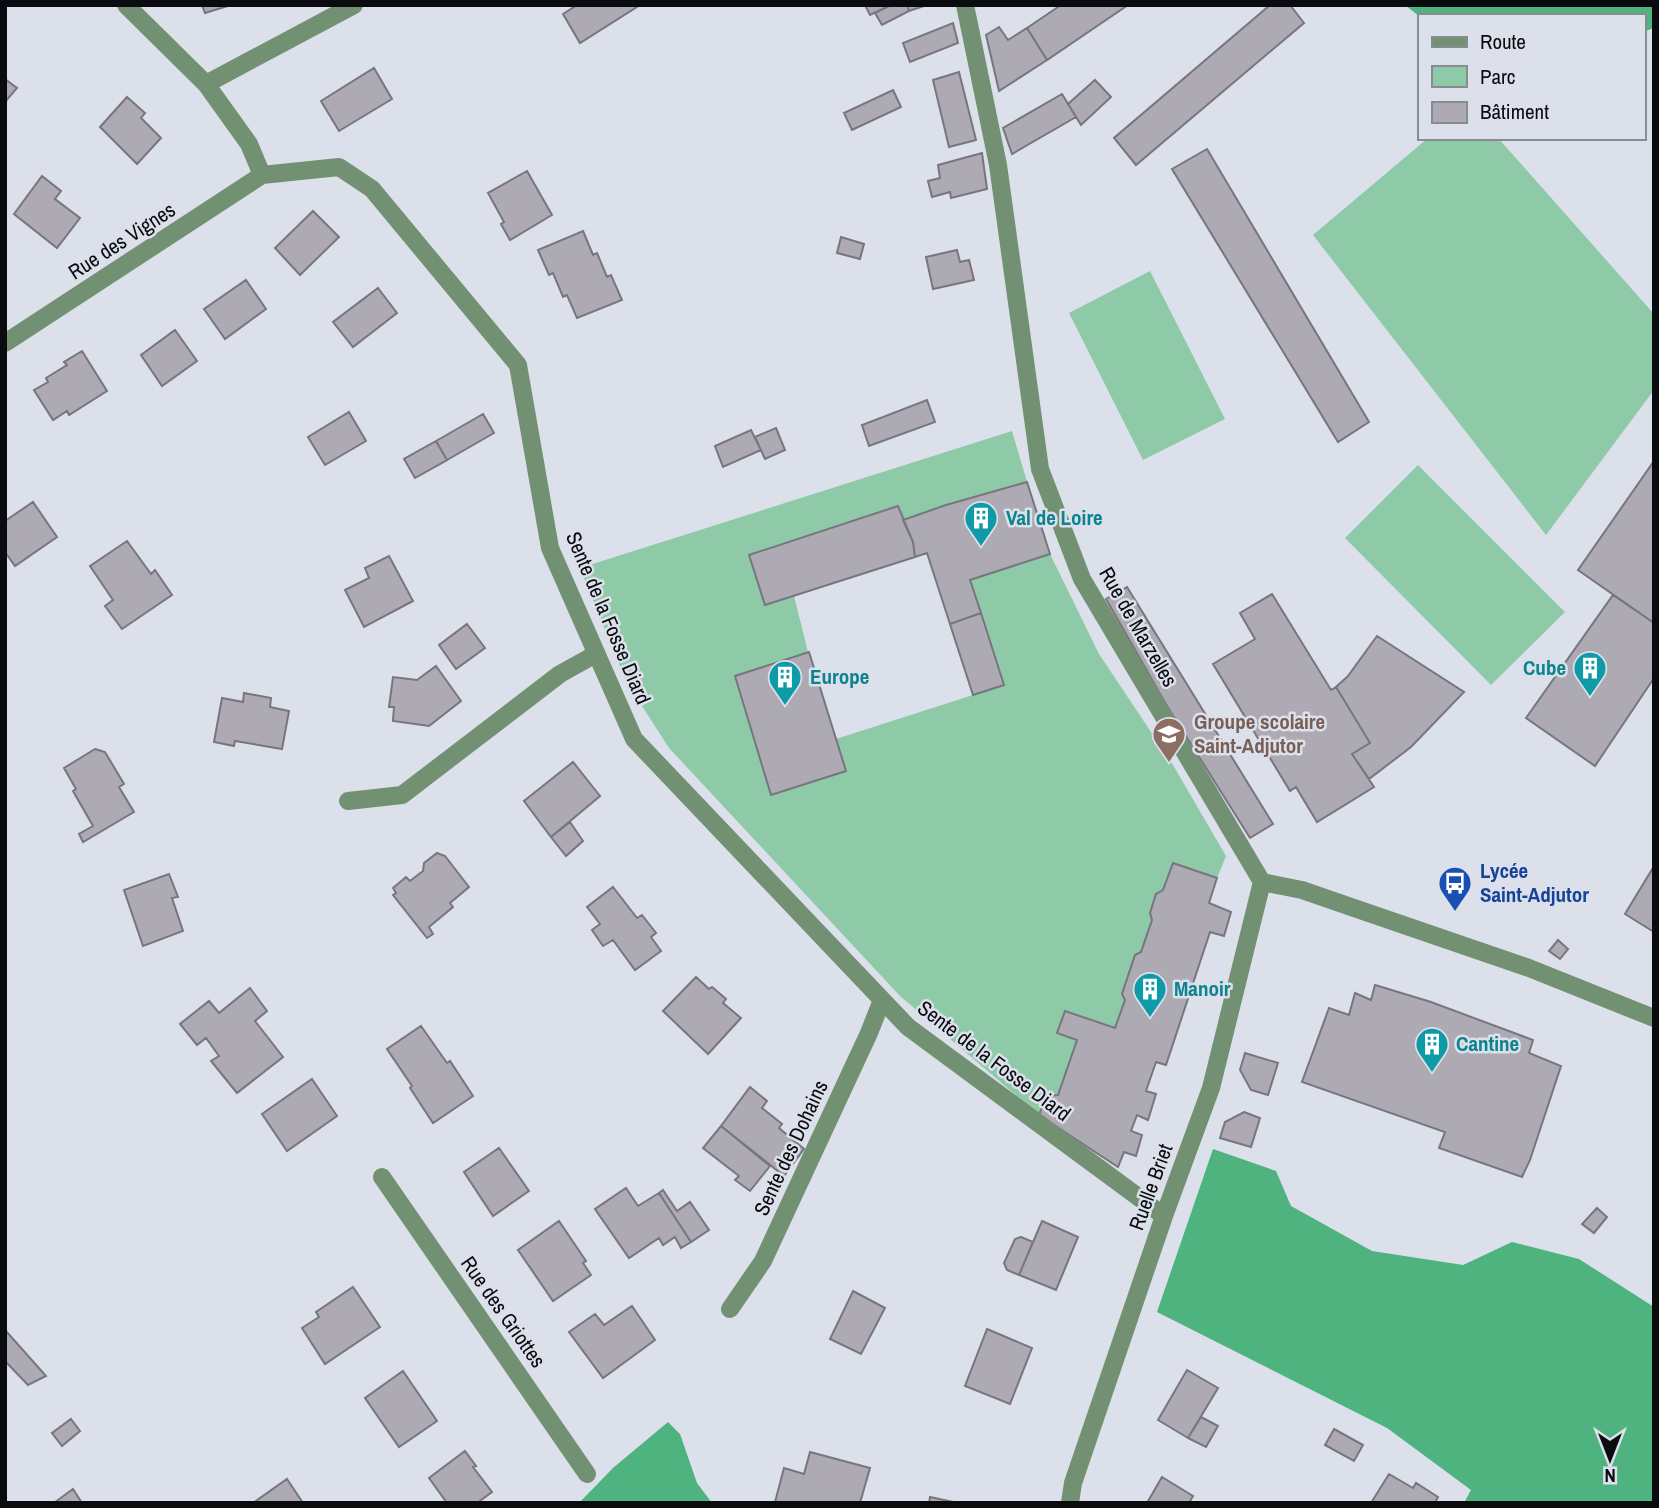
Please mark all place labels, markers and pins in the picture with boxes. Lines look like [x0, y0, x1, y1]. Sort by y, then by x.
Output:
building icon: Val de Loire [962, 499, 1000, 548]
place label: Val de Loire [1006, 503, 1103, 532]
building icon: Cube [1571, 649, 1609, 698]
place label: Cube [1523, 653, 1566, 682]
building icon: Europe [766, 658, 804, 707]
place label: Europe [810, 662, 869, 691]
place label: Groupe scolaire Saint-Adjutor [1194, 707, 1325, 760]
school or university icon: Groupe scolaire Saint-Adjutor [1150, 715, 1188, 764]
place label: Lycée Saint-Adjutor [1480, 856, 1589, 909]
bus stop icon: Lycée Saint-Adjutor [1436, 864, 1474, 913]
building icon: Manoir [1131, 970, 1169, 1019]
place label: Manoir [1174, 974, 1231, 1003]
building icon: Cantine [1413, 1025, 1451, 1074]
place label: Cantine [1456, 1029, 1519, 1058]

